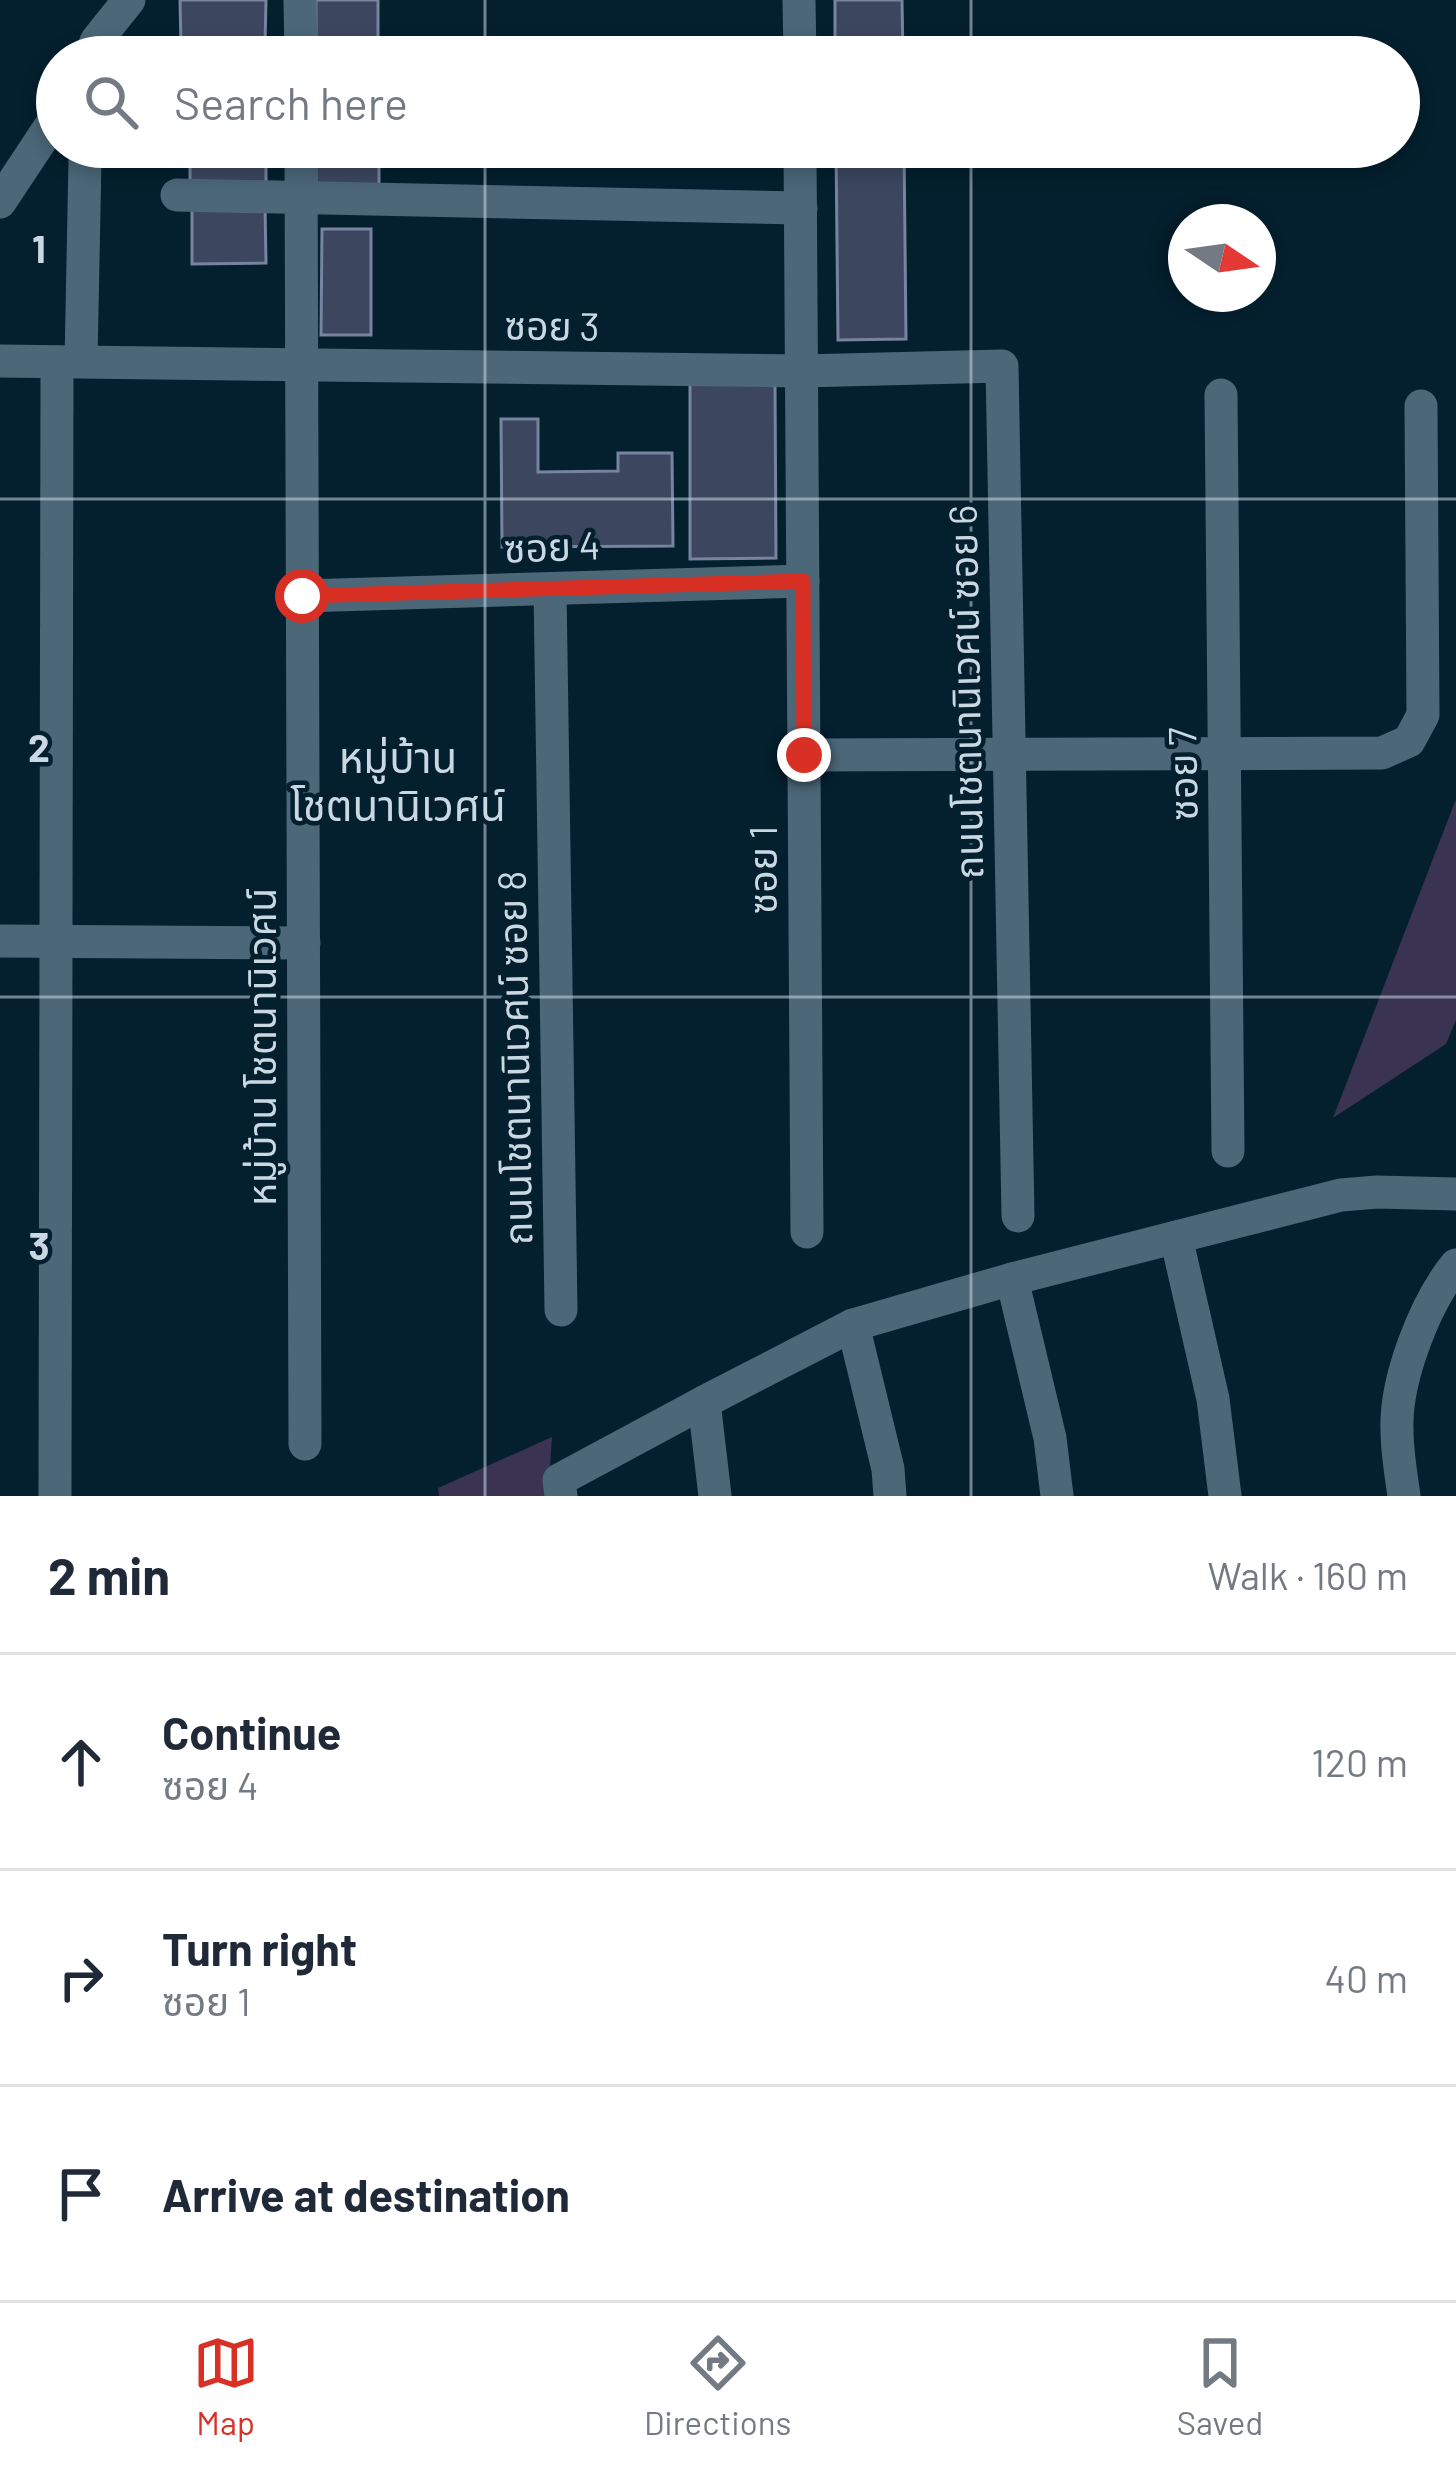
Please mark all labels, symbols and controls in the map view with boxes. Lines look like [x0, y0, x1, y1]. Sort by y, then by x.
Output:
search box [36, 36, 1420, 168]
icon: search [78, 69, 144, 135]
text: Search here [174, 75, 408, 129]
north arrow [1168, 204, 1276, 312]
text: 1 [32, 224, 46, 271]
street label: ซอย 3 [504, 300, 600, 349]
street label: ถนนโชตนานิเวศน์ ซอย 6 [938, 504, 991, 880]
street label: ซอย 4 [503, 520, 601, 571]
route start [275, 569, 329, 623]
text: 2 [28, 723, 50, 770]
street label: ซอย 7 [1157, 727, 1206, 821]
route end [777, 728, 831, 782]
district label: หมู่บ้าน โชตนานิเวศน์ [290, 731, 506, 829]
street label: ซอย 1 [738, 826, 785, 914]
street label: ถนนโชตนานิเวศน์ ซอย 8 [487, 870, 540, 1246]
street label: หมู่บ้าน โชตนานิเวศน์ [237, 888, 286, 1206]
text: 3 [28, 1221, 50, 1268]
text: 2 min [48, 1544, 170, 1605]
text: Walk · 160 m [1208, 1551, 1408, 1598]
text: Continue [162, 1705, 341, 1759]
icon: ahead [48, 1729, 114, 1795]
text: 120 m [1311, 1738, 1408, 1785]
text: ซอย 4 [162, 1761, 259, 1808]
text: Turn right [162, 1921, 357, 1975]
icon: right [48, 1945, 114, 2011]
text: 40 m [1324, 1954, 1408, 2001]
text: ซอย 1 [162, 1977, 251, 2024]
icon: arrive [48, 2161, 114, 2227]
text: Arrive at destination [162, 2167, 570, 2221]
tab: Map [193, 2330, 259, 2442]
tab: Directions [644, 2330, 791, 2442]
tab: Saved [1177, 2330, 1263, 2442]

